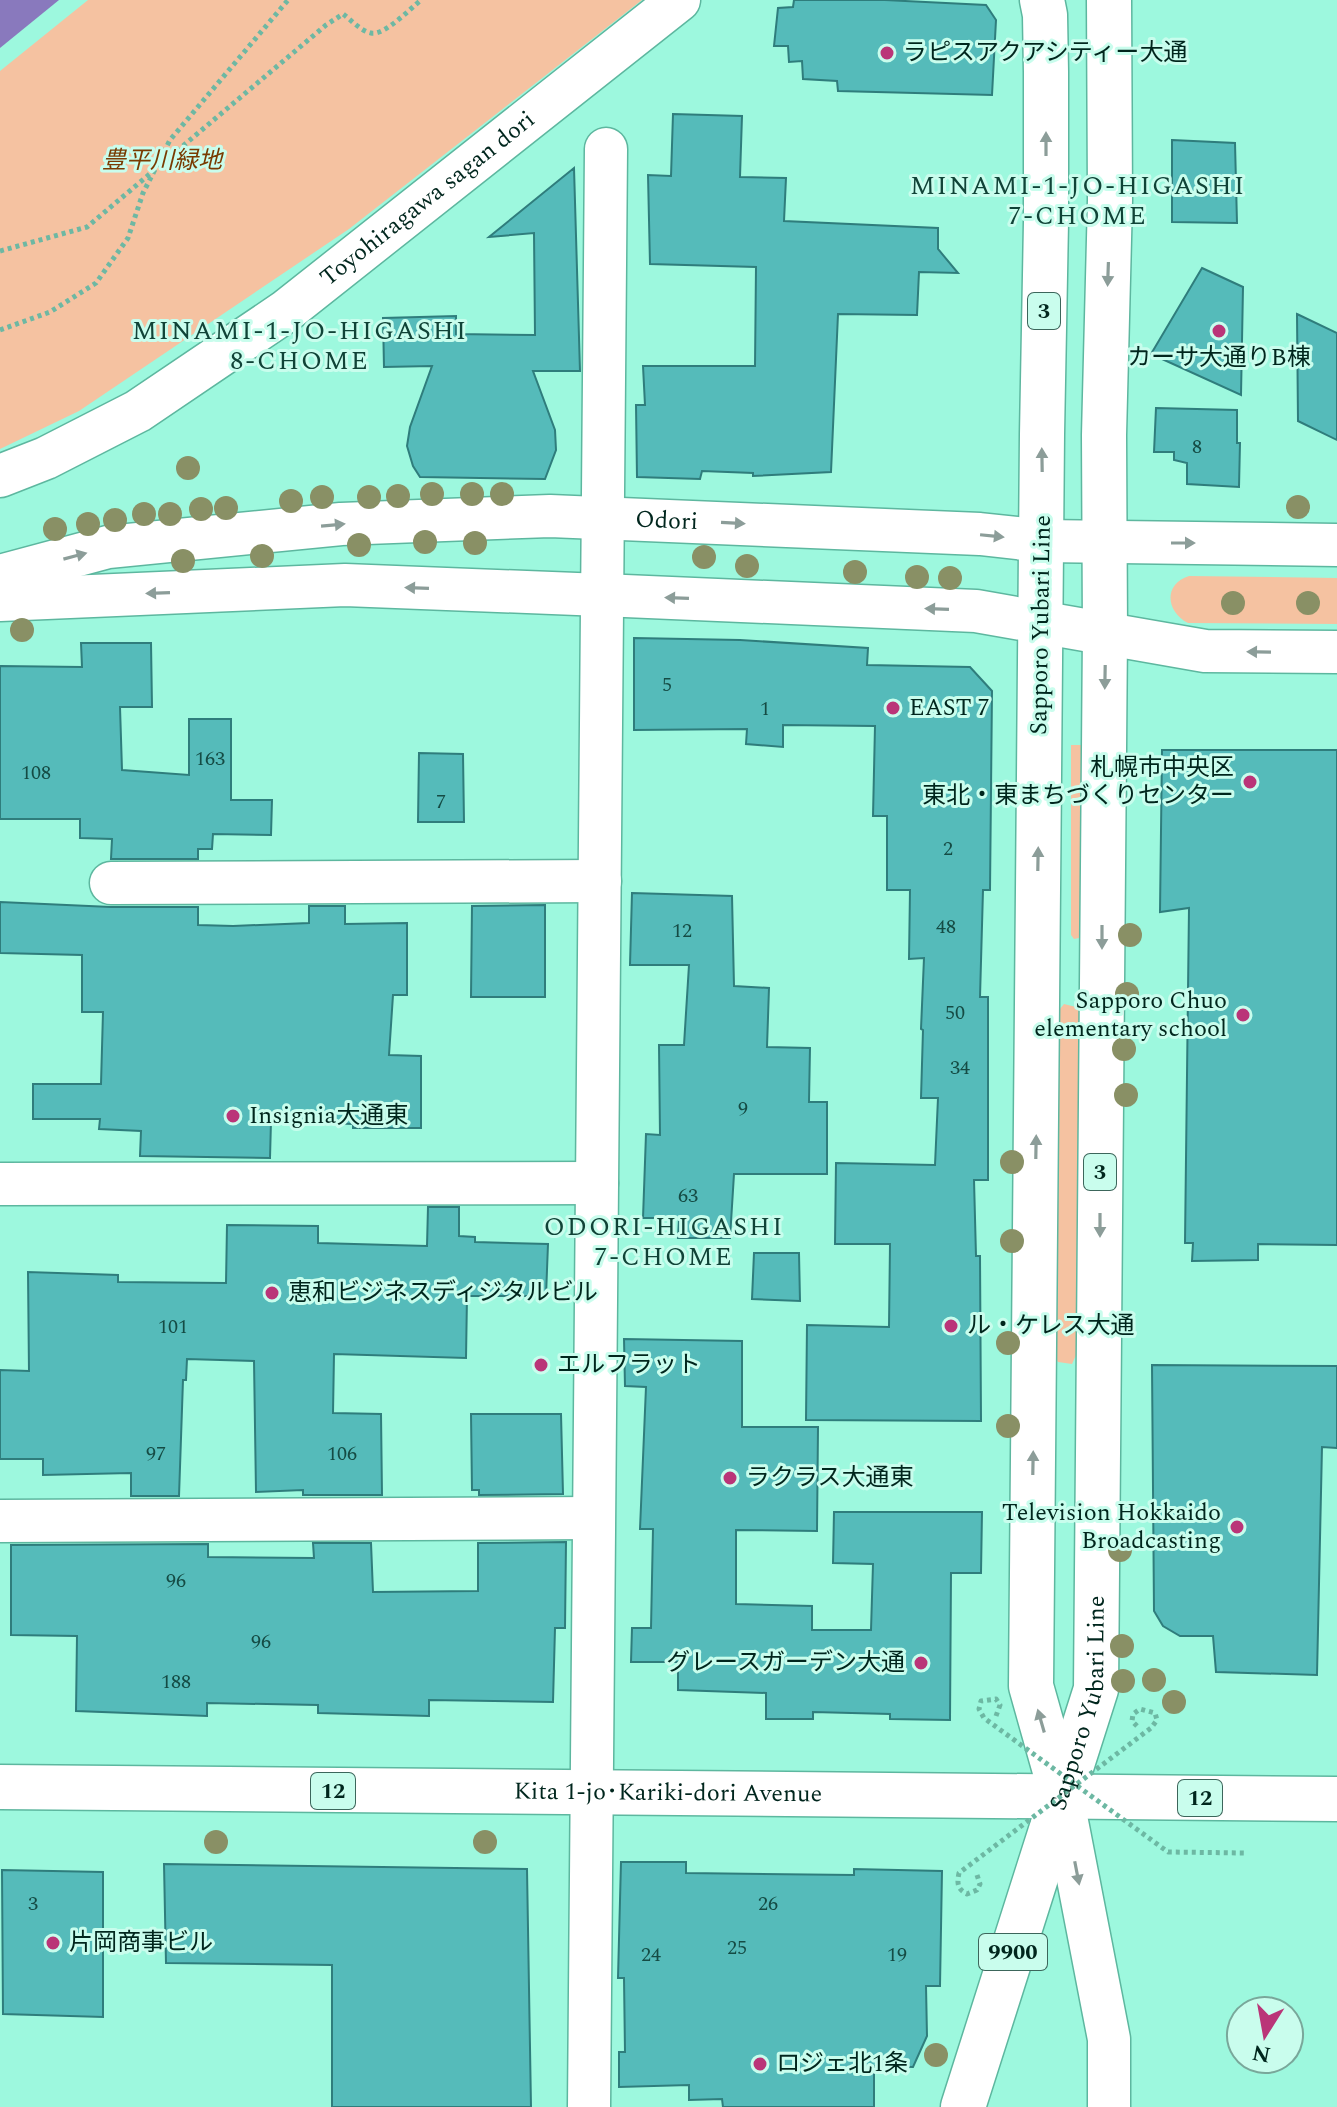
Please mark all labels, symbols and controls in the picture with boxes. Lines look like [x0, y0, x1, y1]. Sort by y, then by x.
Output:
place label: ラピスアクアシティー大通 [903, 35, 1187, 71]
marker: ラピスアクアシティー大通 [878, 44, 896, 62]
street label: Toyohiragawa sagan dori [312, 102, 543, 295]
one-way arrow [1040, 131, 1052, 156]
park label: 豊平川緑地 [102, 143, 225, 179]
district label: MINAMI-1-JO-HIGASHI 7-CHOME [910, 166, 1246, 236]
one-way arrow [1102, 262, 1115, 287]
road number: 3 [1028, 293, 1060, 329]
district label: MINAMI-1-JO-HIGASHI 8-CHOME [132, 311, 468, 381]
marker: カーサ大通りB棟 [1210, 322, 1228, 340]
place label: カーサ大通りB棟 [1127, 340, 1311, 376]
house number: 8 [1192, 432, 1202, 462]
one-way arrow [1036, 447, 1048, 472]
street label: Odori [635, 502, 699, 540]
street label: Sapporo Yubari Line [1021, 515, 1061, 735]
one-way arrow [721, 517, 746, 530]
one-way arrow [321, 518, 346, 531]
one-way arrow [980, 529, 1005, 542]
one-way arrow [1171, 537, 1196, 549]
one-way arrow [63, 549, 88, 561]
one-way arrow [404, 581, 429, 594]
one-way arrow [145, 586, 170, 599]
one-way arrow [664, 591, 689, 604]
one-way arrow [924, 602, 949, 615]
one-way arrow [1246, 645, 1271, 658]
one-way arrow [1099, 665, 1111, 690]
house number: 5 [662, 670, 672, 700]
place label: EAST 7 [909, 690, 990, 726]
house number: 1 [760, 694, 770, 724]
marker: EAST 7 [884, 699, 902, 717]
house number: 163 [195, 744, 225, 774]
place label: 札幌市中央区 東北・東まちづくりセンター [922, 750, 1234, 814]
house number: 108 [21, 758, 51, 788]
marker: 札幌市中央区 東北・東まちづくりセンター [1241, 773, 1259, 791]
house number: 7 [436, 787, 446, 817]
house number: 2 [943, 834, 953, 864]
one-way arrow [1032, 846, 1045, 871]
house number: 48 [936, 912, 956, 942]
house number: 12 [672, 916, 692, 946]
one-way arrow [1096, 925, 1108, 950]
place label: Sapporo Chuo elementary school [1034, 983, 1227, 1047]
house number: 50 [945, 998, 965, 1028]
marker: Sapporo Chuo elementary school [1234, 1006, 1252, 1024]
house number: 34 [950, 1053, 970, 1083]
house number: 9 [738, 1094, 748, 1124]
place label: Insignia大通東 [249, 1098, 408, 1134]
marker: Insignia大通東 [224, 1107, 242, 1125]
one-way arrow [1030, 1134, 1042, 1159]
road number: 3 [1084, 1154, 1116, 1190]
house number: 63 [678, 1181, 698, 1211]
district label: ODORI-HIGASHI 7-CHOME [544, 1207, 784, 1277]
one-way arrow [1094, 1213, 1106, 1238]
place label: 恵和ビジネスディジタルビル [288, 1275, 598, 1311]
marker: 恵和ビジネスディジタルビル [263, 1284, 281, 1302]
place label: ル・ケレス大通 [967, 1308, 1135, 1344]
house number: 101 [158, 1312, 188, 1342]
marker: ル・ケレス大通 [942, 1317, 960, 1335]
place label: エルフラット [557, 1347, 701, 1383]
marker: エルフラット [532, 1356, 550, 1374]
house number: 97 [146, 1439, 166, 1469]
house number: 106 [327, 1439, 357, 1469]
one-way arrow [1027, 1450, 1039, 1475]
place label: ラクラス大通東 [746, 1460, 914, 1496]
marker: ラクラス大通東 [721, 1469, 739, 1487]
place label: Television Hokkaido Broadcasting [1002, 1495, 1221, 1559]
marker: Television Hokkaido Broadcasting [1228, 1518, 1246, 1536]
house number: 96 [166, 1566, 186, 1596]
street label: Sapporo Yubari Line [1040, 1596, 1115, 1815]
house number: 96 [251, 1627, 271, 1657]
place label: グレースガーデン大通 [666, 1645, 905, 1681]
marker: グレースガーデン大通 [912, 1654, 930, 1672]
house number: 188 [161, 1667, 191, 1697]
one-way arrow [1034, 1709, 1047, 1733]
road number: 12 [311, 1773, 355, 1809]
street label: Kita 1-jo･Kariki-dori Avenue [514, 1774, 822, 1812]
road number: 12 [1178, 1780, 1222, 1816]
one-way arrow [1071, 1861, 1084, 1886]
house number: 3 [28, 1889, 38, 1919]
house number: 26 [758, 1889, 778, 1919]
place label: 片岡商事ビル [69, 1925, 213, 1961]
house number: 25 [727, 1933, 747, 1963]
marker: 片岡商事ビル [44, 1934, 62, 1952]
road number: 9900 [979, 1934, 1047, 1970]
house number: 24 [641, 1940, 661, 1970]
house number: 19 [887, 1940, 907, 1970]
north arrow [1225, 1995, 1305, 2075]
text: N [1249, 2035, 1273, 2071]
place label: ロジェ北1条 [776, 2046, 908, 2082]
marker: ロジェ北1条 [751, 2055, 769, 2073]

